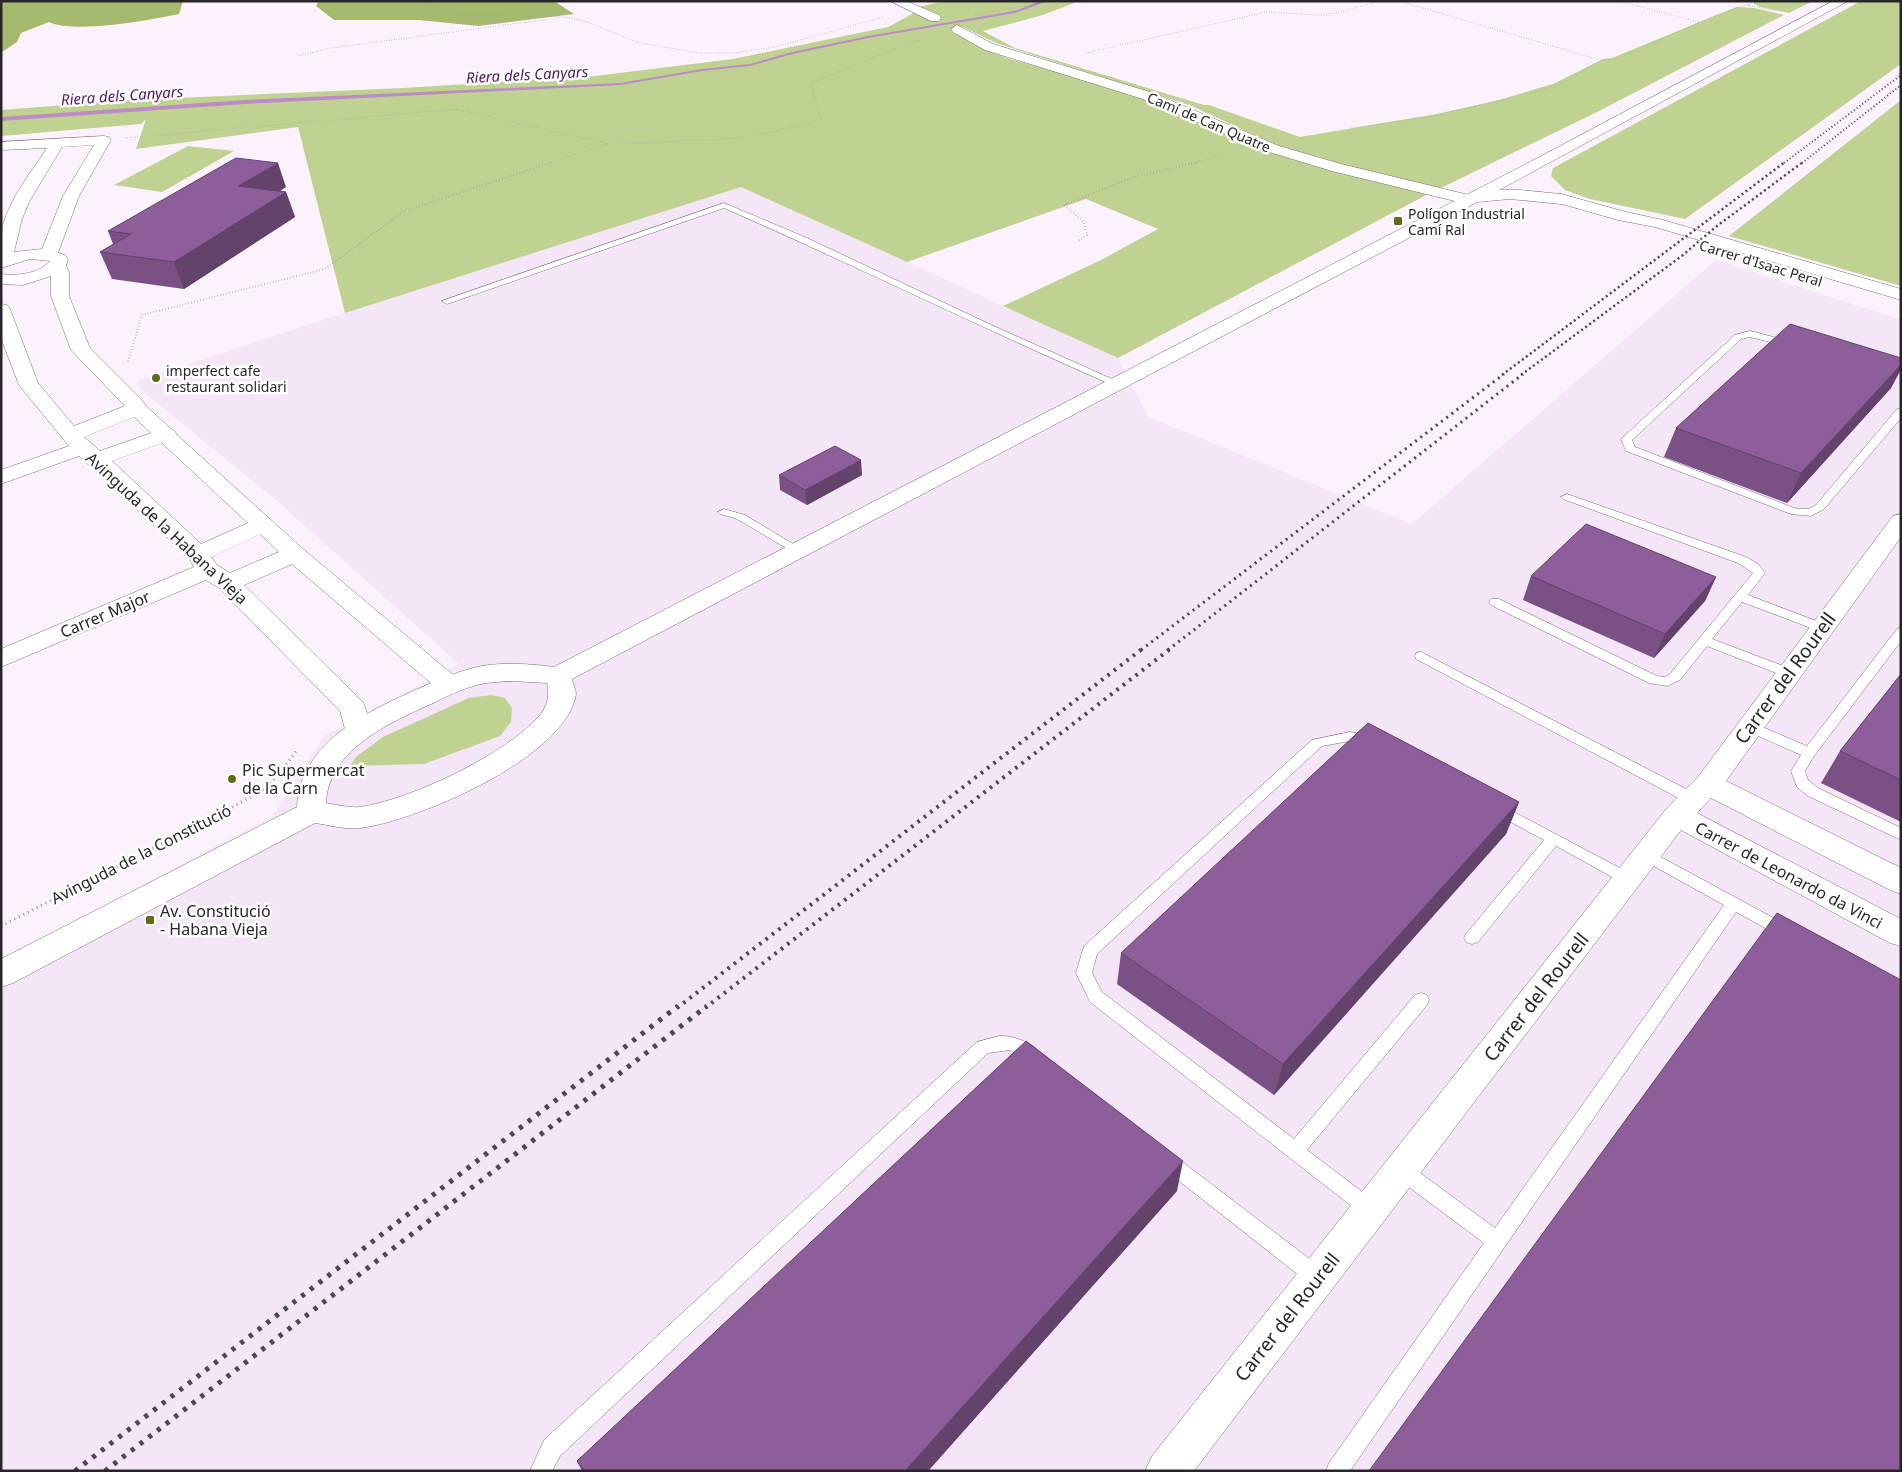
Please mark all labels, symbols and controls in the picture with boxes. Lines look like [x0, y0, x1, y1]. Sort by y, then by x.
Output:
water label: Riera dels Canyars [465, 61, 589, 87]
water label: Riera dels Canyars [60, 81, 184, 109]
street label: Camí de Can Quatre [1144, 87, 1274, 157]
place label: Polígon Industrial Camí Ral [1408, 204, 1525, 239]
marker: Polígon Industrial Camí Ral [1392, 215, 1404, 227]
street label: Carrer d'Isaac Peral [1697, 235, 1825, 291]
place label: imperfect cafe restaurant solidari [166, 361, 287, 396]
marker: imperfect cafe restaurant solidari [150, 372, 162, 384]
street label: Avinguda de la Habana Vieja [81, 447, 253, 609]
street label: Carrer Major [57, 585, 154, 643]
street label: Carrer del Rourell [1728, 607, 1842, 749]
place label: Pic Supermercat de la Carn [242, 759, 365, 799]
marker: Pic Supermercat de la Carn [226, 773, 238, 785]
street label: Avinguda de la Constitució [47, 799, 235, 909]
street label: Carrer de Leonardo da Vinci [1692, 816, 1886, 934]
place label: Av. Constitució - Habana Vieja [160, 900, 271, 940]
marker: Av. Constitució - Habana Vieja [144, 914, 156, 926]
street label: Carrer del Rourell [1477, 927, 1595, 1067]
street label: Carrer del Rourell [1228, 1247, 1346, 1387]

